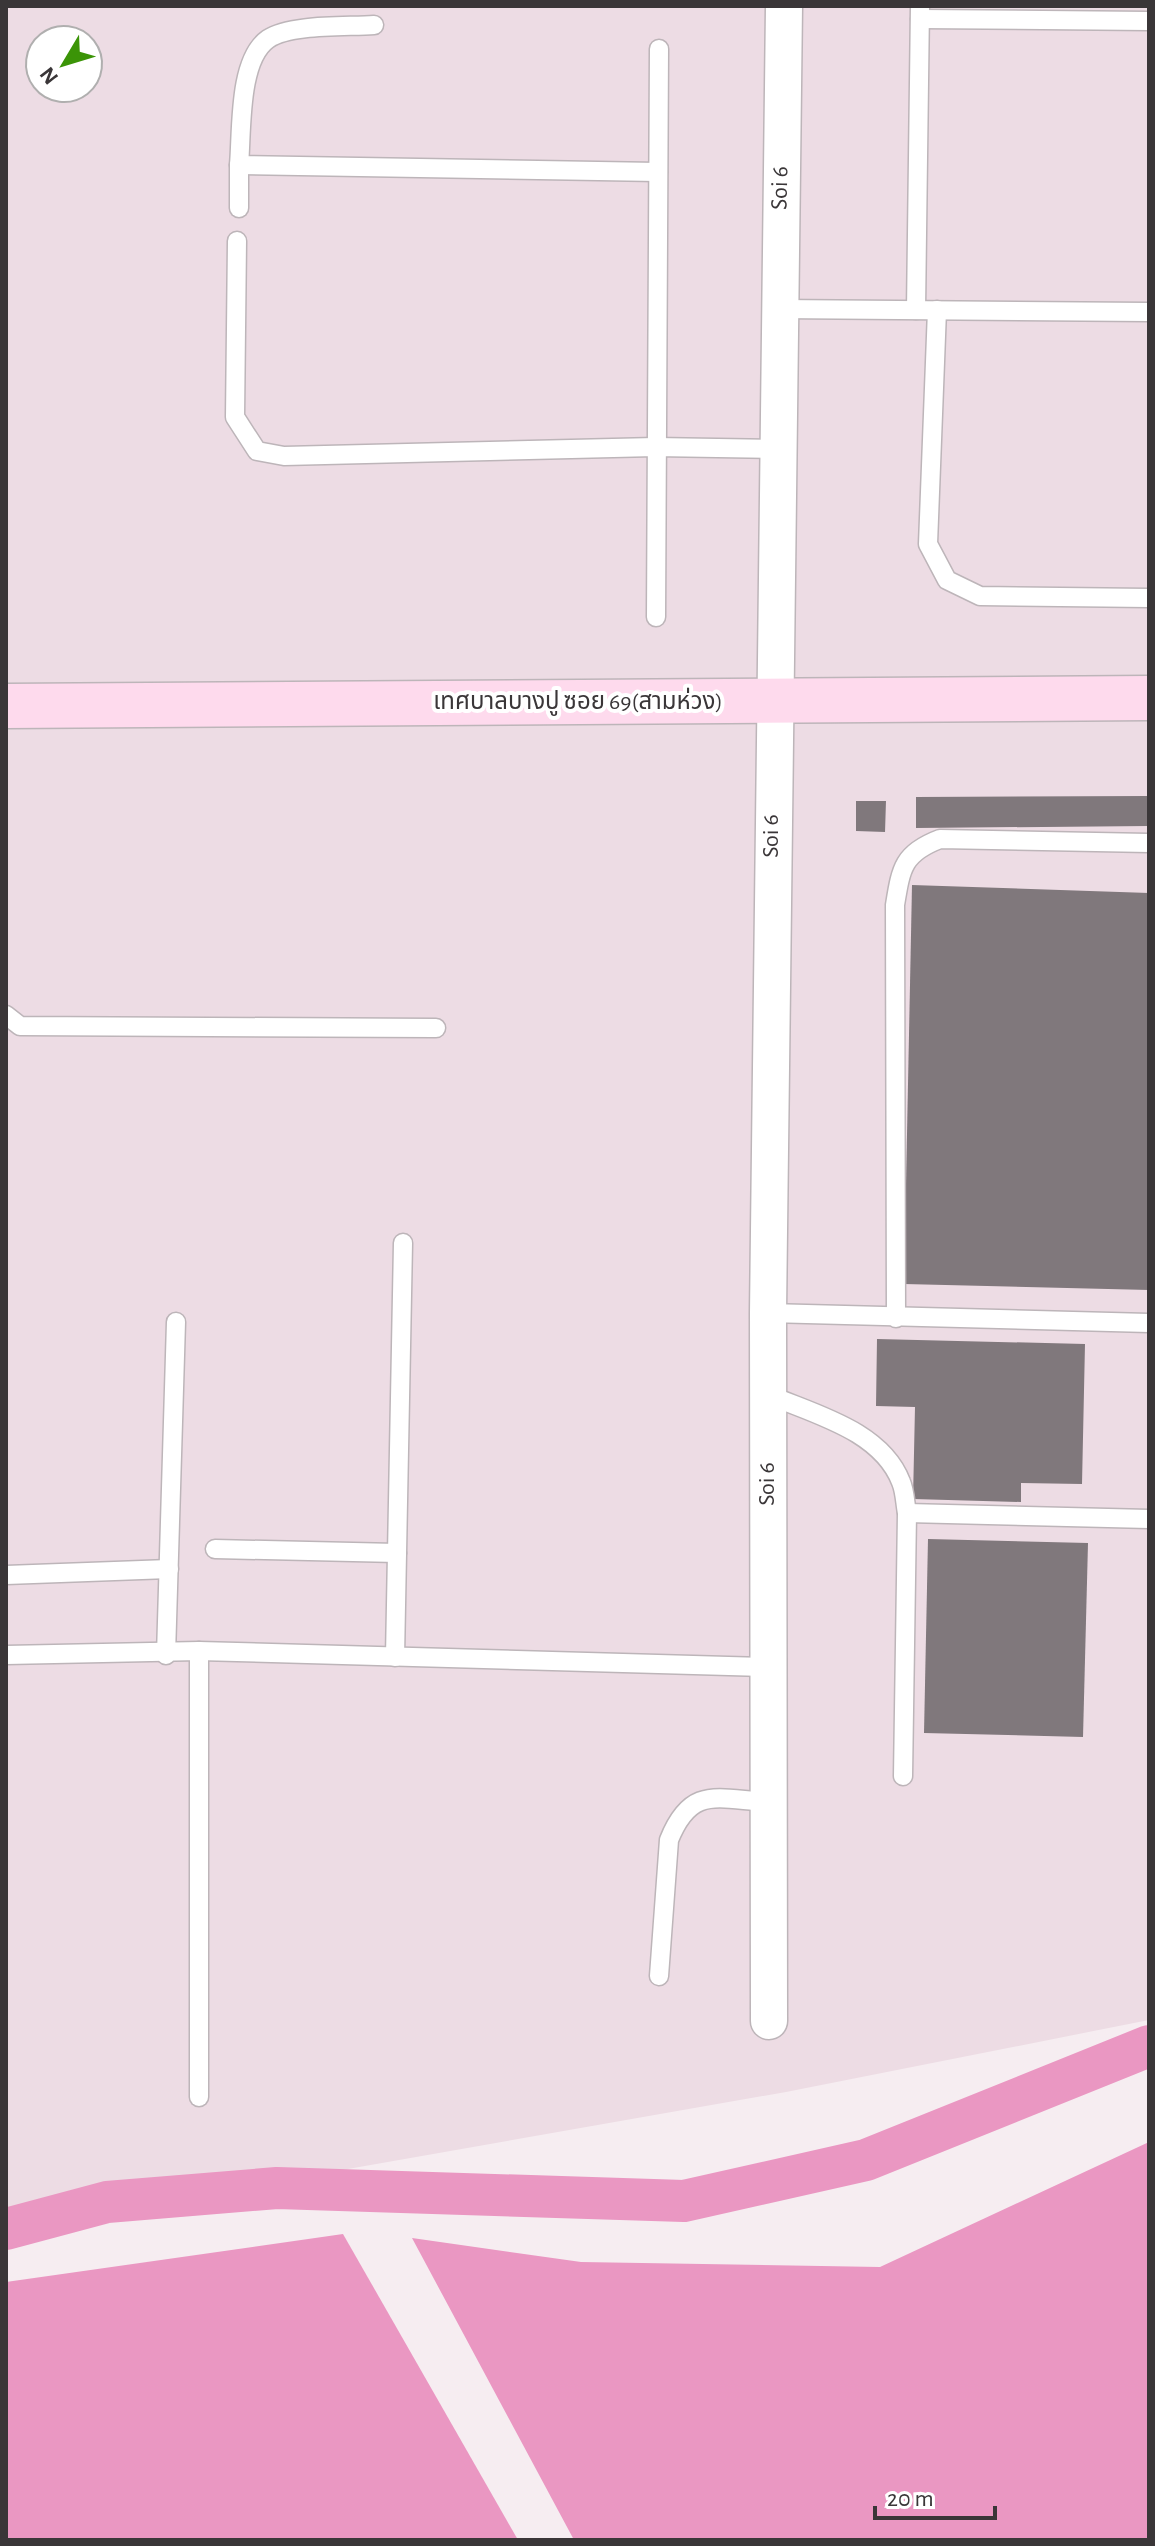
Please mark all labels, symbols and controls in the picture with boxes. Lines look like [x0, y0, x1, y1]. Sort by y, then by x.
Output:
north arrow [24, 24, 104, 104]
text: N [36, 63, 62, 88]
street label: Soi 6 [768, 166, 792, 210]
street label: เทศบาลบางปู ซอย 69(สามห่วง) [433, 687, 723, 716]
street label: Soi 6 [759, 814, 783, 858]
street label: Soi 6 [755, 1462, 779, 1506]
scale bar [875, 2470, 995, 2520]
text: 20 m [887, 2487, 934, 2511]

